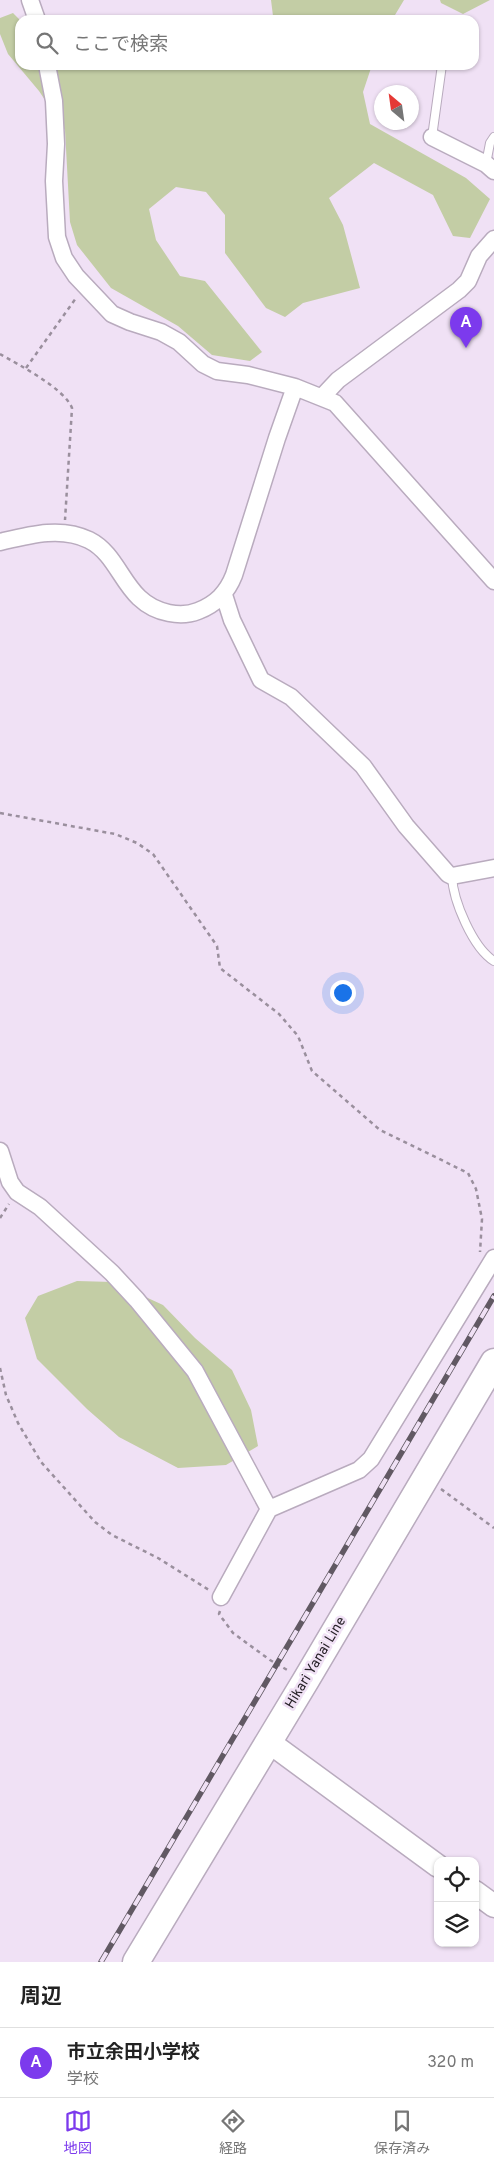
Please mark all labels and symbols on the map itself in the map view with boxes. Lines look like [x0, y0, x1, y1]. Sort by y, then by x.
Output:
north arrow [374, 85, 419, 130]
pin: A [450, 307, 482, 348]
your location [330, 980, 356, 1006]
street label: Hikari Yanai Line [282, 1614, 350, 1712]

